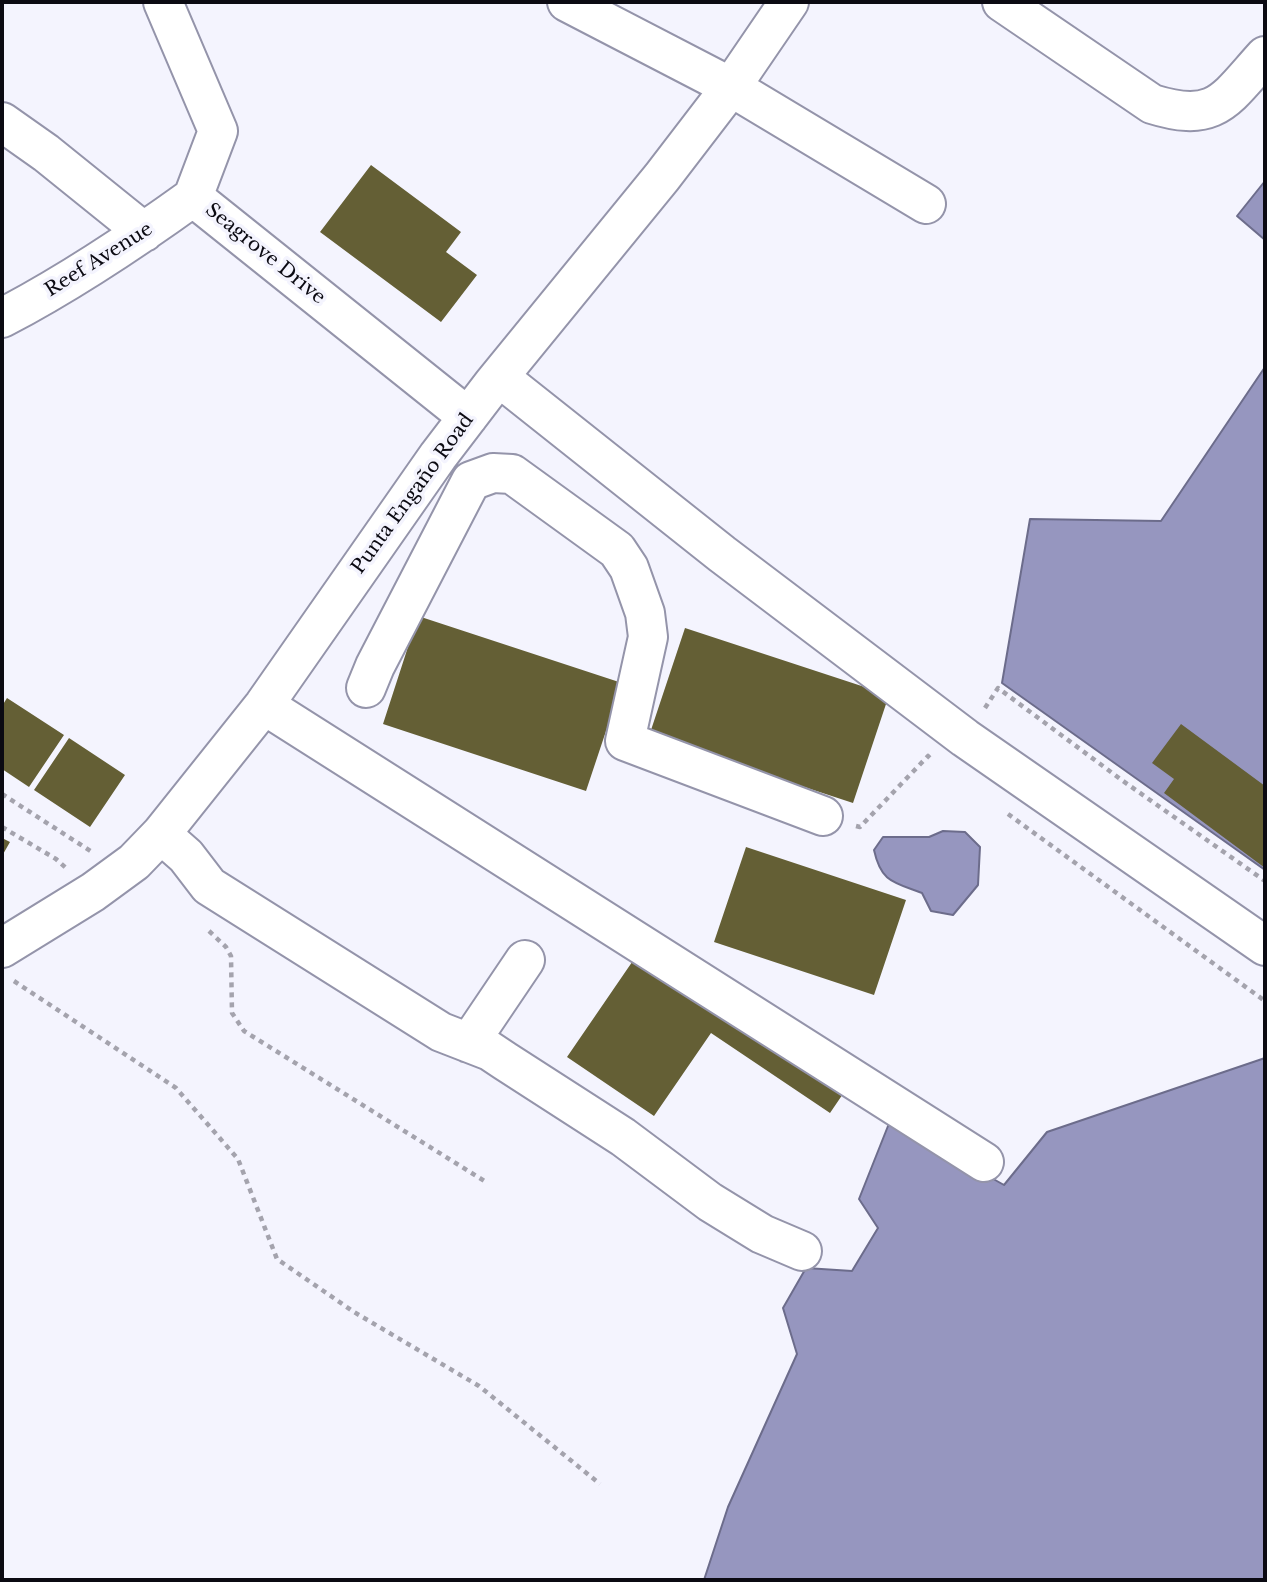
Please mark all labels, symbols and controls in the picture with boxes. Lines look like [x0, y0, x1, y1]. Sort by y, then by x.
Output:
street label: Seagrove Drive [200, 199, 330, 309]
street label: Reef Avenue [41, 218, 157, 302]
street label: Punta Engaño Road [347, 409, 479, 579]

